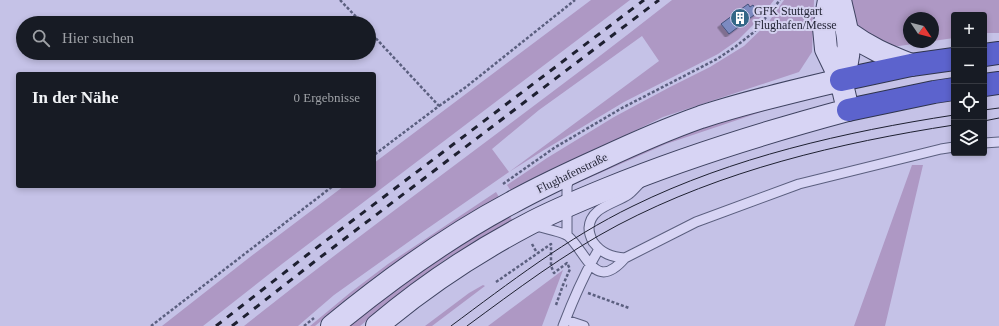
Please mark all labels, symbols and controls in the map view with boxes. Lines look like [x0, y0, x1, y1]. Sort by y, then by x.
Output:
place label: GFK Stuttgart Flughafen/Messe [754, 4, 837, 32]
building icon: GFK Stuttgart Flughafen/Messe [729, 7, 751, 29]
north arrow [903, 12, 939, 48]
map controls [951, 12, 987, 156]
button: + [951, 12, 987, 48]
search box [16, 16, 376, 60]
icon: search [30, 27, 52, 49]
text: Hier suchen [62, 30, 134, 46]
button: − [951, 48, 987, 84]
button: locate [951, 84, 987, 120]
text: In der Nähe [32, 88, 119, 107]
text: 0 Ergebnisse [293, 90, 360, 105]
button: layers [951, 120, 987, 156]
street label: Flughafenstraße [534, 150, 610, 196]

